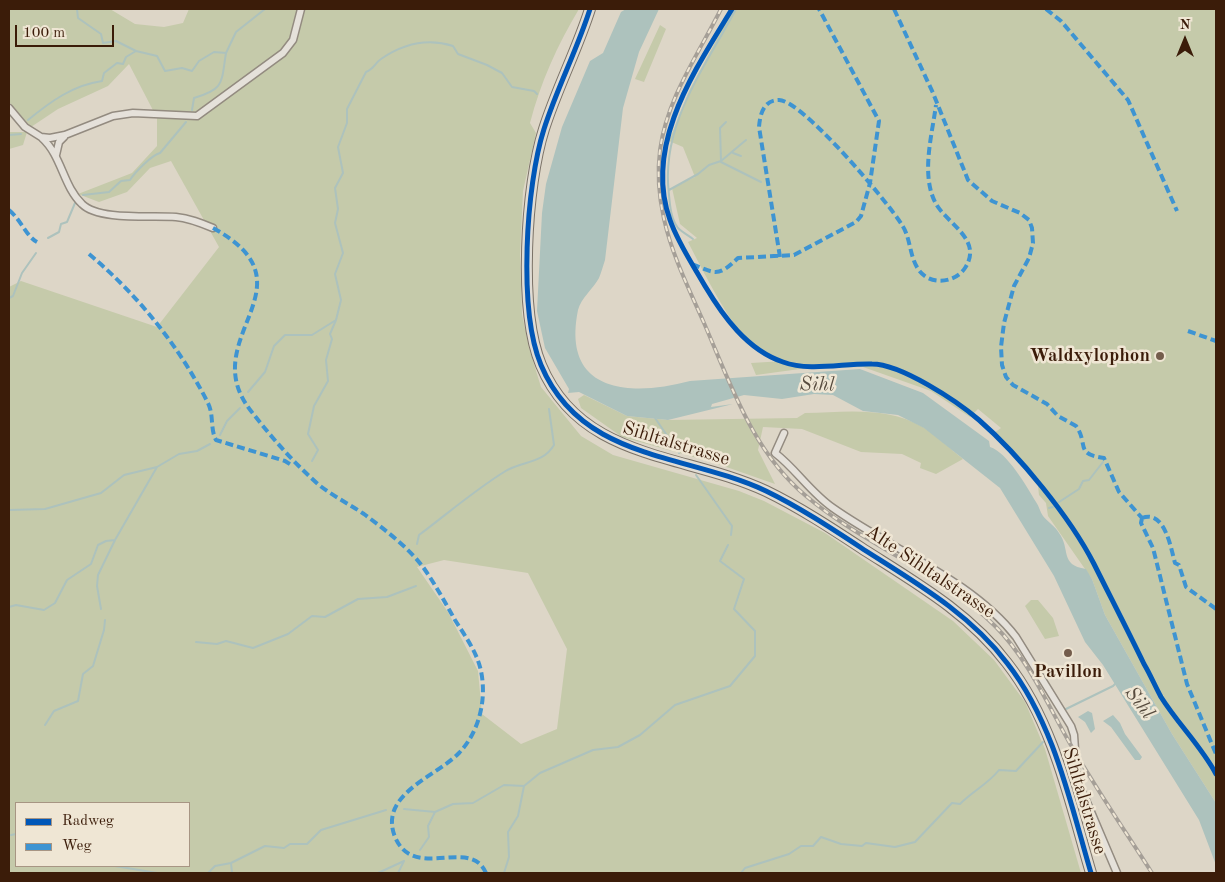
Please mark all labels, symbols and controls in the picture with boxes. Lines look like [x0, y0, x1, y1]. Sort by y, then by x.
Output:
scale bar [18, 15, 116, 47]
north arrow [1160, 15, 1210, 65]
text: N [1180, 18, 1190, 32]
text: 100 m [23, 26, 65, 41]
place label: Waldxylophon [1029, 345, 1150, 367]
marker: Waldxylophon [1154, 350, 1166, 362]
water label: Sihl [799, 373, 835, 397]
street label: Sihltalstrasse [620, 417, 732, 471]
street label: Alte Sihltalstrasse [861, 520, 999, 624]
marker: Pavillon [1062, 647, 1074, 659]
place label: Pavillon [1034, 661, 1102, 683]
water label: Sihl [1119, 682, 1159, 724]
street label: Sihltalstrasse [1057, 745, 1111, 857]
legend [15, 802, 190, 867]
text: Radweg [62, 814, 114, 829]
text: Weg [62, 839, 92, 854]

